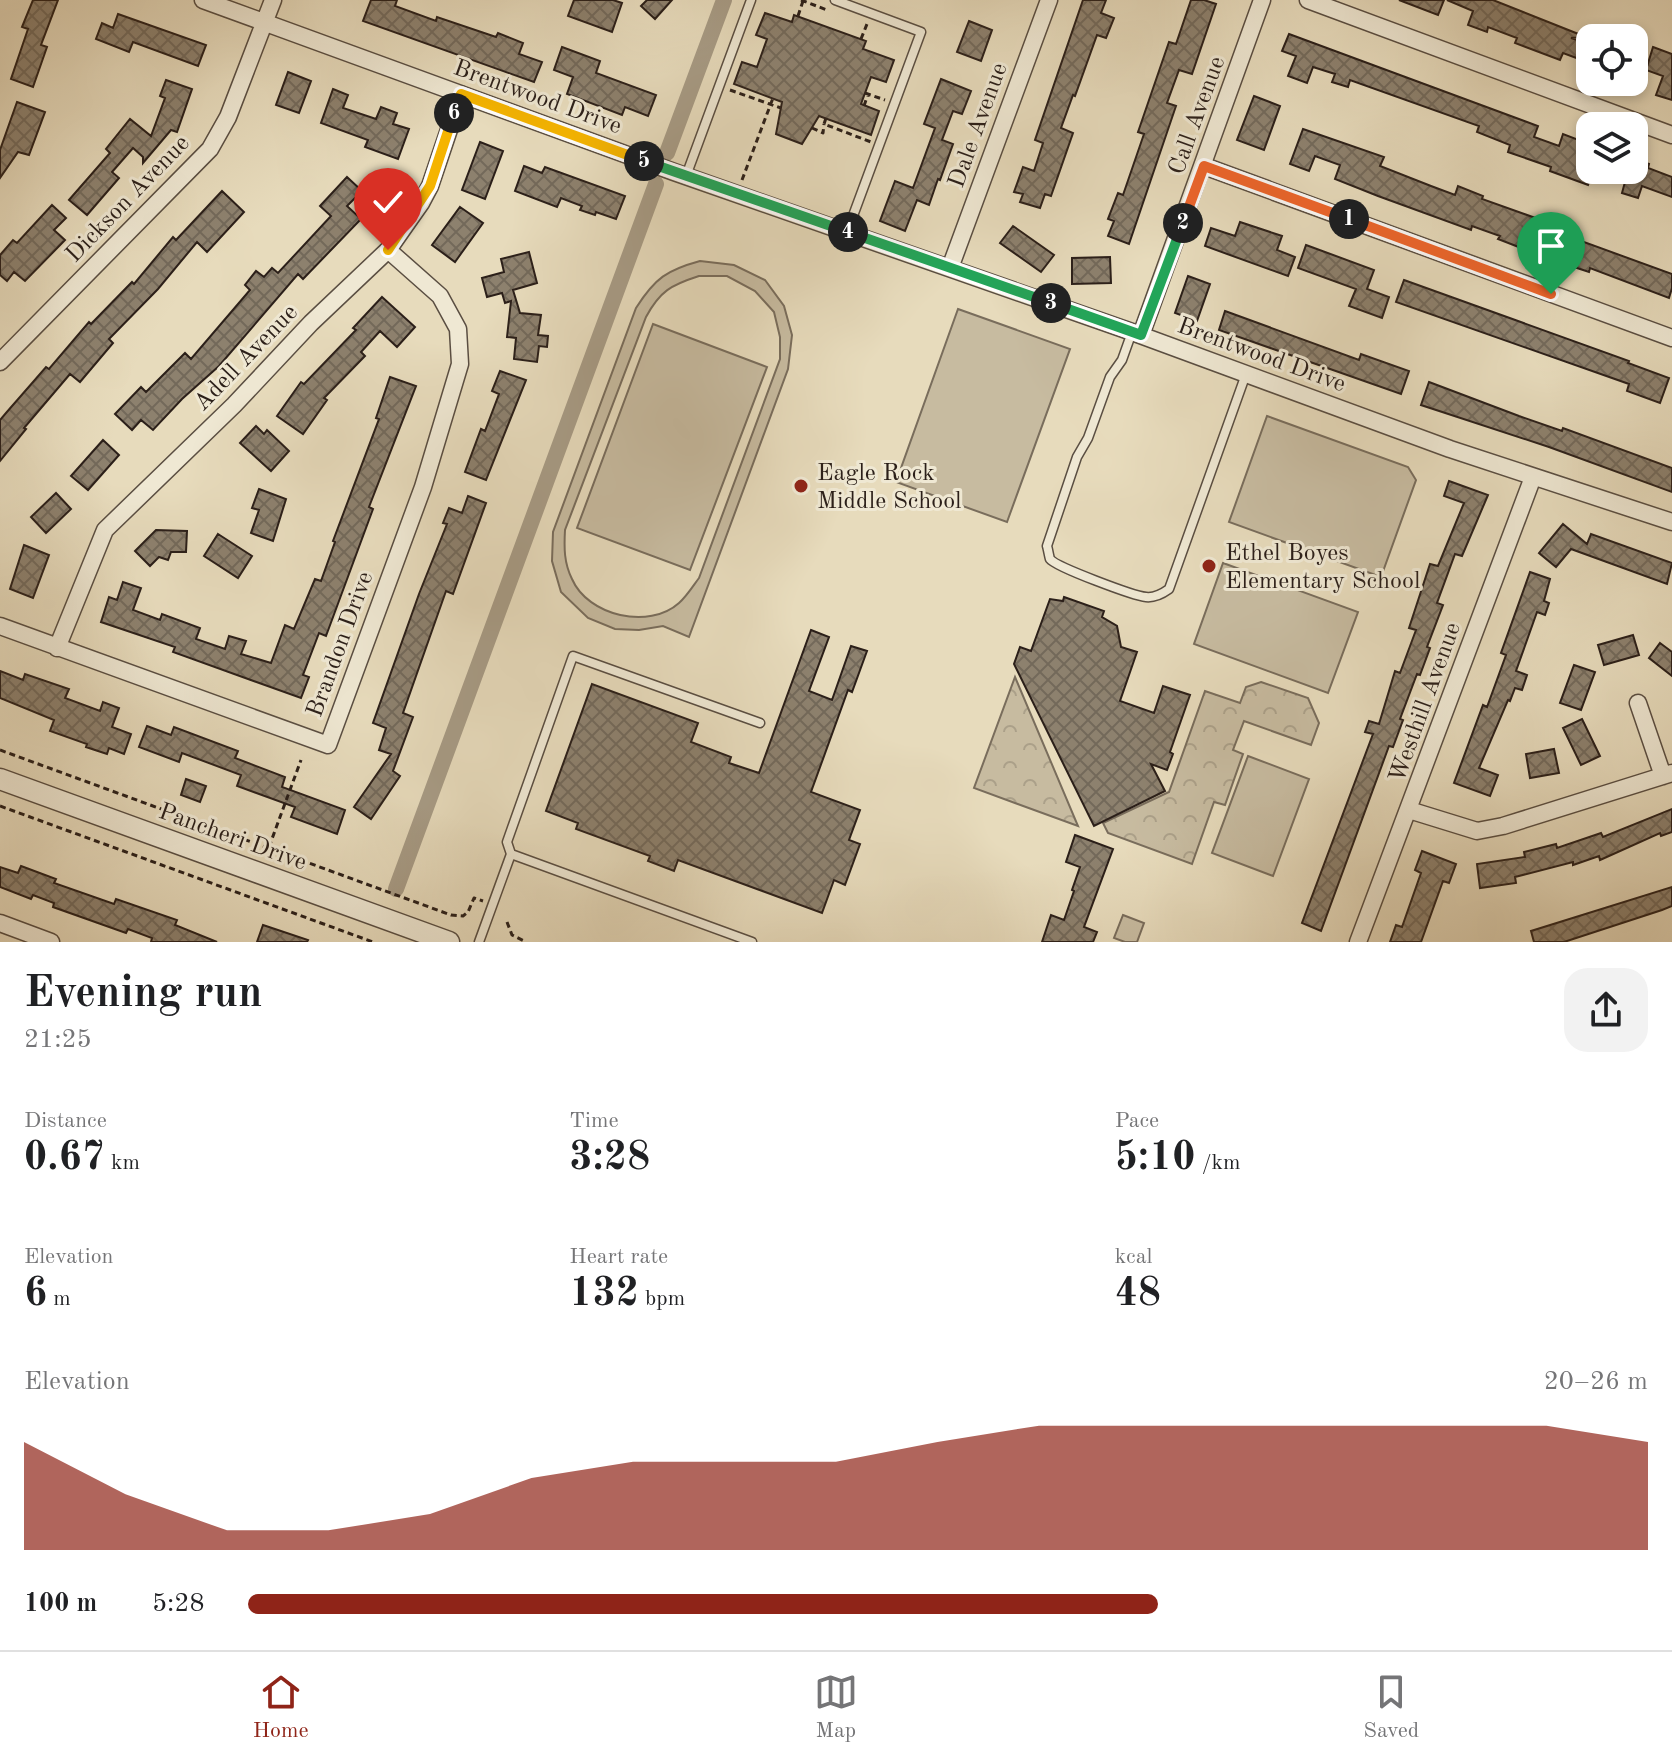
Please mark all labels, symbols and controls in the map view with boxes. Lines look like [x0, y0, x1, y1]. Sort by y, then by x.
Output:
map controls [1576, 24, 1648, 184]
button: locate [1576, 24, 1648, 96]
street label: Call Avenue [1165, 53, 1230, 178]
street label: Brentwood Drive [450, 56, 625, 139]
street label: Dale Avenue [945, 60, 1013, 191]
pin: 6 [434, 93, 474, 133]
text: 6 [448, 102, 460, 124]
button: layers [1576, 112, 1648, 184]
street label: Dickson Avenue [62, 131, 195, 268]
pin: 5 [624, 141, 664, 181]
text: 5 [638, 150, 650, 172]
pin [354, 168, 422, 250]
icon: check [366, 180, 410, 224]
pin: 1 [1329, 199, 1369, 239]
pin: 2 [1163, 203, 1203, 243]
text: 1 [1343, 208, 1355, 230]
pin: 4 [828, 212, 868, 252]
text: 2 [1177, 212, 1189, 234]
pin [1517, 212, 1585, 294]
text: 4 [842, 221, 854, 243]
icon: arrive [1529, 224, 1573, 268]
pin: 3 [1031, 283, 1071, 323]
text: 3 [1045, 292, 1057, 314]
street label: Adell Avenue [190, 300, 303, 416]
street label: Brentwood Drive [1174, 314, 1349, 397]
place label: Eagle Rock Middle School [817, 462, 962, 514]
marker: Eagle Rock Middle School [792, 477, 810, 495]
place label: Ethel Boyes Elementary School [1225, 542, 1420, 594]
marker: Ethel Boyes Elementary School [1200, 557, 1218, 575]
street label: Brandon Drive [303, 569, 378, 721]
street label: Westhill Avenue [1386, 619, 1466, 786]
street label: Pancheri Drive [155, 800, 309, 876]
button: share [1564, 968, 1648, 1052]
text: Evening run [24, 972, 262, 1016]
text: 21:25 [24, 1027, 92, 1053]
text: Distance [24, 1110, 107, 1132]
text: Time [569, 1110, 619, 1132]
text: Pace [1115, 1110, 1159, 1132]
text: 0.67 [24, 1139, 105, 1179]
text: 3:28 [569, 1139, 650, 1179]
text: 5:10 [1115, 1139, 1195, 1179]
text: km [105, 1152, 140, 1174]
text: /km [1195, 1152, 1240, 1174]
text: Elevation [24, 1246, 114, 1268]
text: Heart rate [569, 1246, 668, 1268]
text: kcal [1115, 1246, 1153, 1268]
text: 6 [24, 1275, 47, 1315]
text: 132 [569, 1275, 639, 1315]
text: 48 [1115, 1275, 1161, 1315]
text: m [47, 1288, 71, 1310]
text: bpm [639, 1288, 685, 1310]
text: Elevation [24, 1369, 130, 1395]
text: 20–26 m [1544, 1369, 1648, 1395]
text: 100 m [24, 1591, 97, 1617]
text: 5:28 [152, 1591, 205, 1617]
tab: Home [253, 1670, 309, 1745]
tab: Map [814, 1670, 858, 1745]
tab: Saved [1363, 1670, 1419, 1745]

